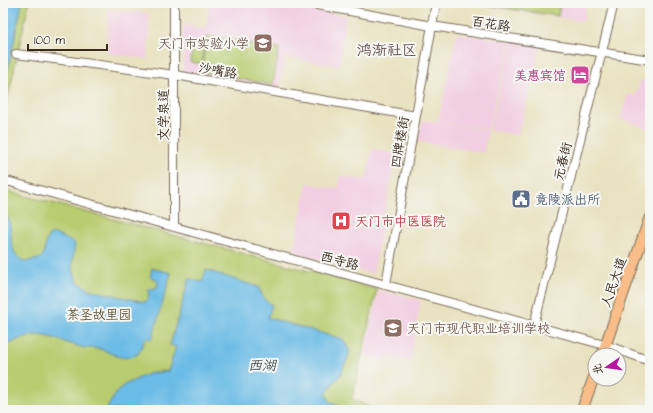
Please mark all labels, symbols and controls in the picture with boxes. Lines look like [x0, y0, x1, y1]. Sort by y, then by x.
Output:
street label: 百花路 [470, 12, 512, 36]
scale bar [28, 26, 107, 52]
text: 100 m [34, 32, 65, 49]
school or university icon: 天门市实验小学 [252, 32, 274, 54]
place label: 天门市实验小学 [158, 35, 249, 53]
district label: 鸿渐社区 [357, 40, 417, 61]
street label: 沙嘴路 [197, 59, 239, 83]
hotel icon: 美惠宾馆 [569, 64, 591, 86]
place label: 美惠宾馆 [514, 67, 566, 85]
street label: 文学泉道 [155, 89, 173, 141]
street label: 四牌楼街 [387, 115, 413, 169]
street label: 元春街 [550, 140, 576, 182]
public building icon: 竟陵派出所 [510, 188, 532, 210]
place label: 竟陵派出所 [535, 191, 600, 209]
hospital icon: 天门市中医医院 [330, 210, 352, 232]
place label: 天门市中医医院 [355, 213, 446, 231]
street label: 西寺路 [319, 247, 361, 275]
street label: 人民大道 [597, 255, 631, 310]
park label: 茶圣故里园 [66, 306, 132, 324]
school or university icon: 天门市现代职业培训学校 [382, 317, 404, 339]
place label: 天门市现代职业培训学校 [407, 320, 550, 338]
north arrow [587, 347, 627, 387]
water label: 西湖 [248, 356, 278, 376]
text: 北 [589, 362, 606, 376]

